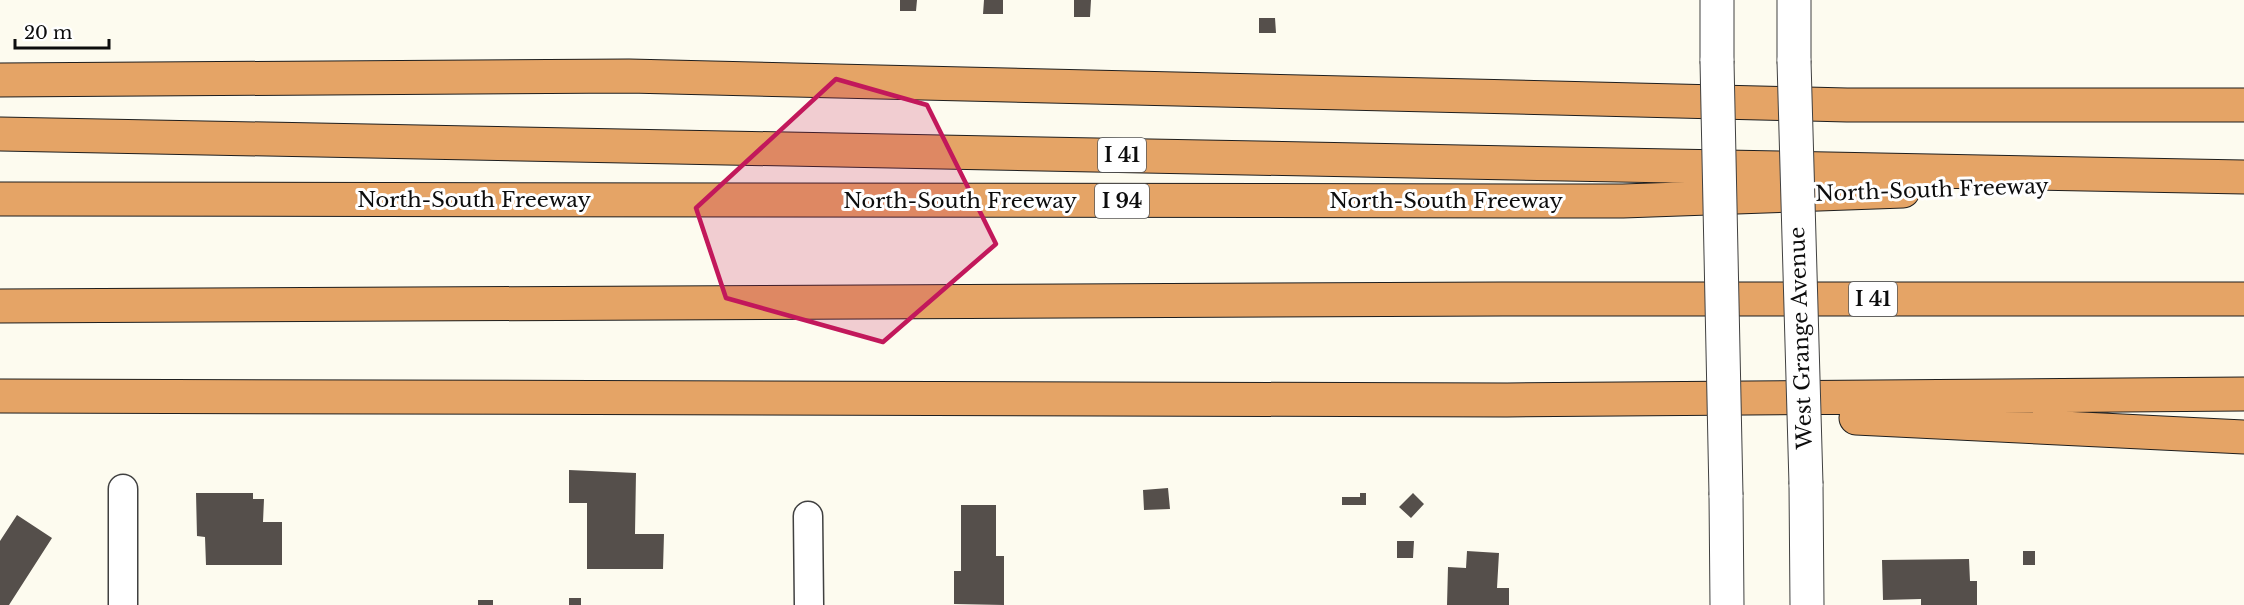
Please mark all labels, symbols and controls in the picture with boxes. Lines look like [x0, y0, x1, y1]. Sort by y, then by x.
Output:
scale bar [15, 12, 110, 50]
text: 20 m [24, 22, 72, 44]
road number: I 41 [1098, 138, 1146, 172]
street label: North-South Freeway [1815, 173, 2050, 207]
road number: I 94 [1095, 184, 1149, 218]
street label: North-South Freeway [357, 187, 591, 213]
street label: North-South Freeway [843, 188, 1077, 214]
street label: North-South Freeway [1329, 188, 1563, 214]
street label: West Grange Avenue [1784, 226, 1818, 451]
road number: I 41 [1849, 282, 1897, 316]

